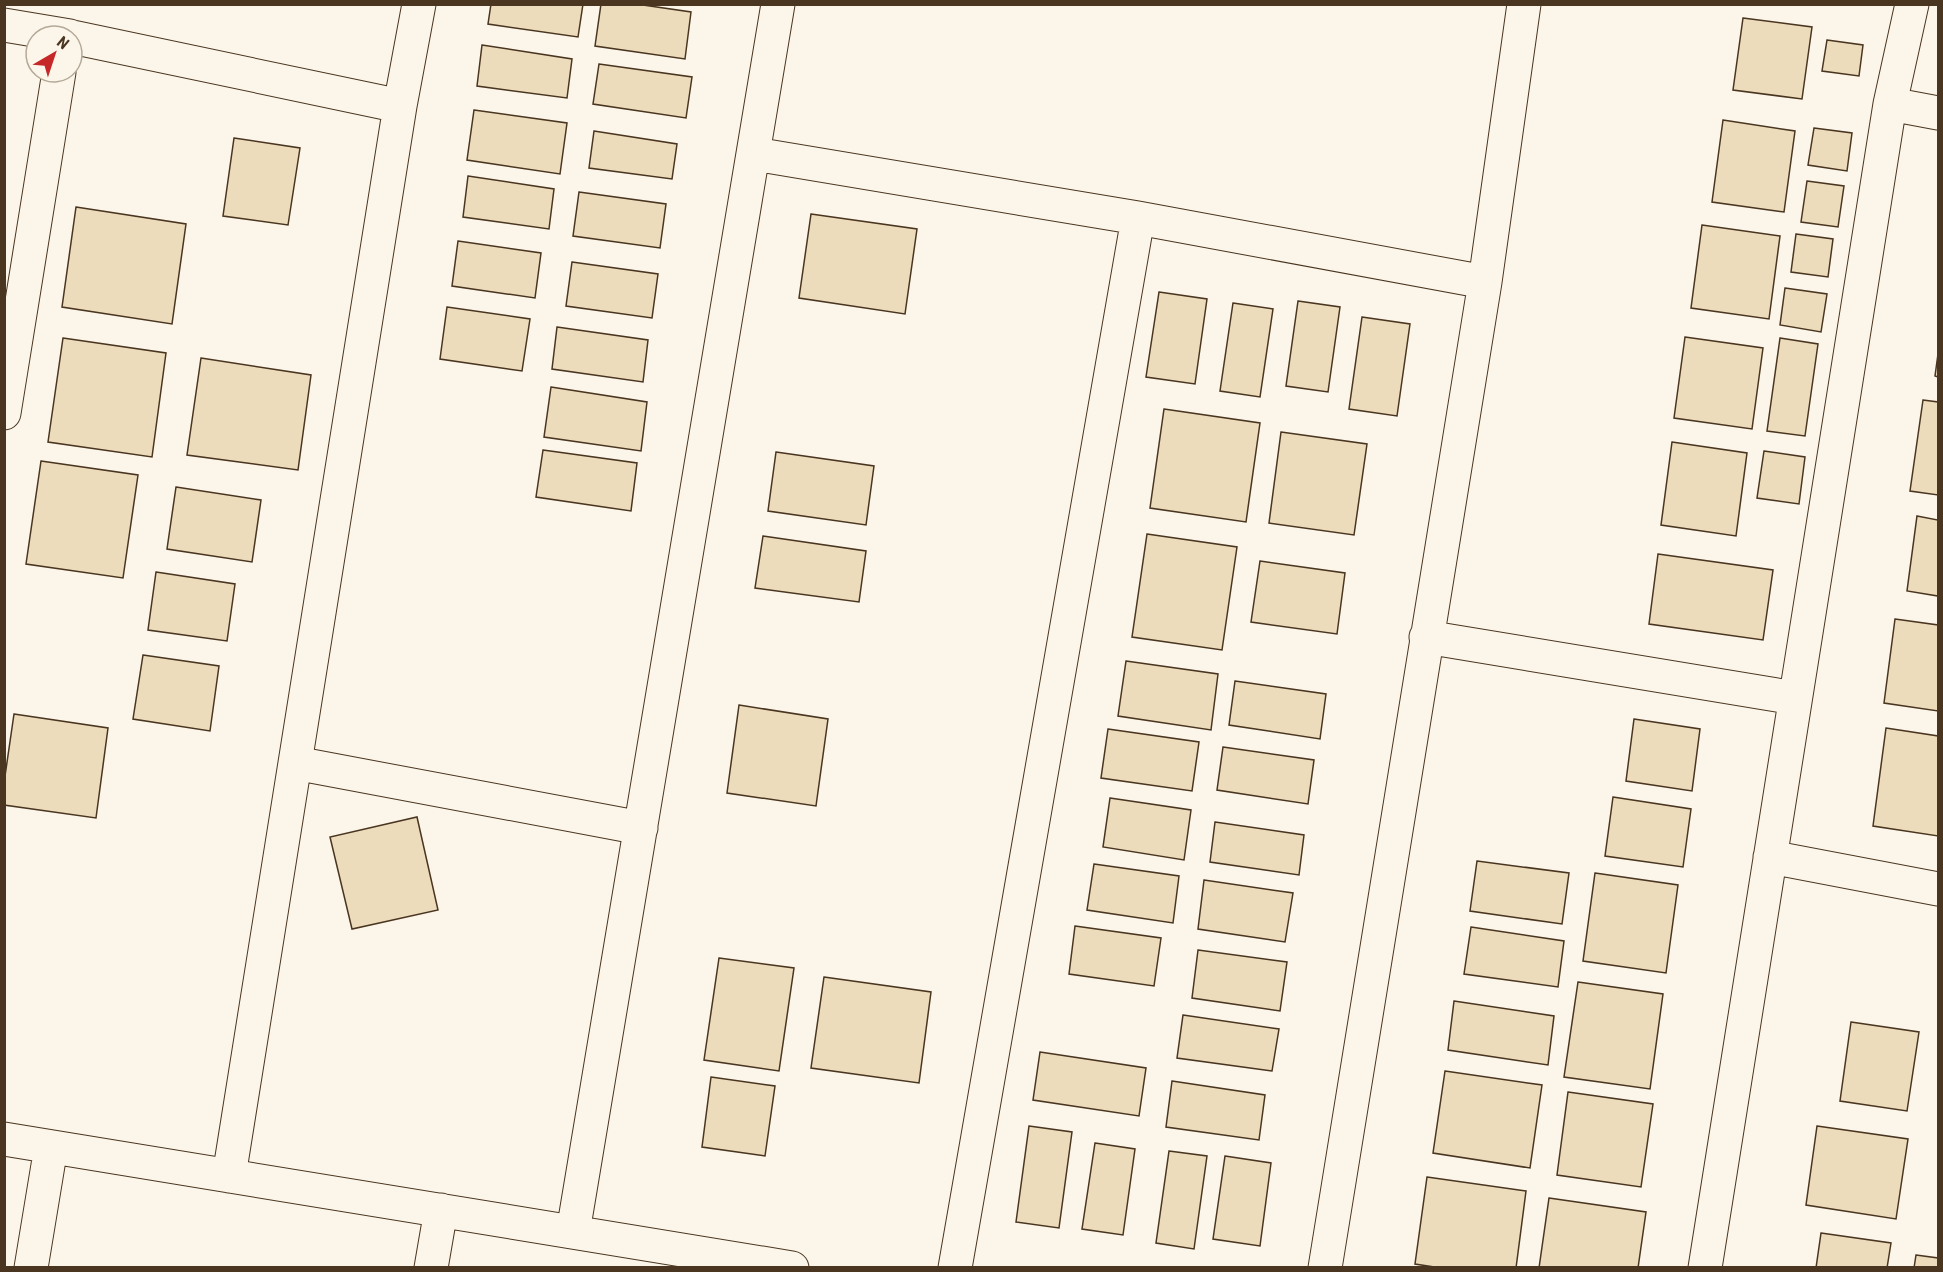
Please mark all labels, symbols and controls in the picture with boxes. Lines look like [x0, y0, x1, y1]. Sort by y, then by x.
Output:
north arrow [24, 24, 84, 84]
text: N [53, 32, 73, 53]

